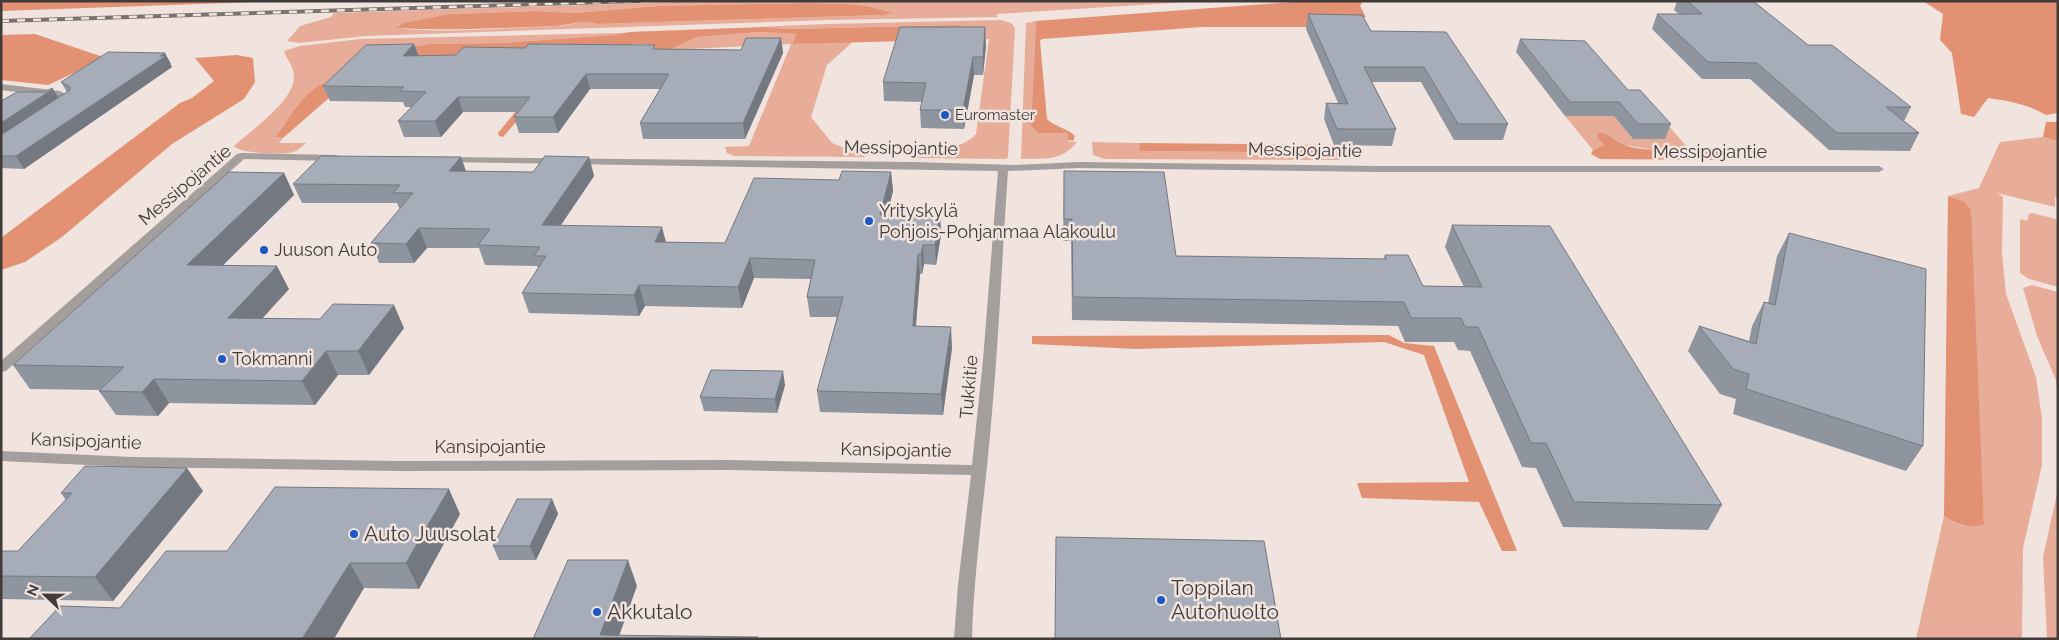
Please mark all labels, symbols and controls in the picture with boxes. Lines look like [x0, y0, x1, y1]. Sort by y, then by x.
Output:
place label: Euromaster [955, 106, 1036, 124]
marker: Euromaster [939, 109, 951, 121]
street label: Messipojantie [844, 136, 959, 159]
street label: Messipojantie [1248, 138, 1363, 161]
street label: Messipojantie [134, 140, 235, 229]
street label: Messipojantie [1653, 141, 1767, 162]
place label: Yrityskylä Pohjois-Pohjanmaa Alakoulu [879, 200, 1116, 242]
marker: Yrityskylä Pohjois-Pohjanmaa Alakoulu [863, 215, 875, 227]
place label: Juuson Auto [274, 239, 377, 260]
marker: Juuson Auto [258, 244, 270, 256]
place label: Tokmanni [232, 348, 312, 369]
marker: Tokmanni [216, 353, 228, 365]
street label: Tukkitie [955, 354, 982, 420]
street label: Kansipojantie [30, 428, 142, 453]
street label: Kansipojantie [434, 436, 546, 457]
street label: Kansipojantie [840, 438, 952, 461]
place label: Auto Juusolat [364, 521, 496, 546]
marker: Auto Juusolat [348, 528, 360, 540]
north arrow [20, 570, 70, 620]
place label: Toppilan Autohuolto [1171, 575, 1279, 624]
text: N [24, 582, 42, 598]
marker: Toppilan Autohuolto [1155, 594, 1167, 606]
place label: Akkutalo [607, 599, 693, 624]
marker: Akkutalo [591, 606, 603, 618]

